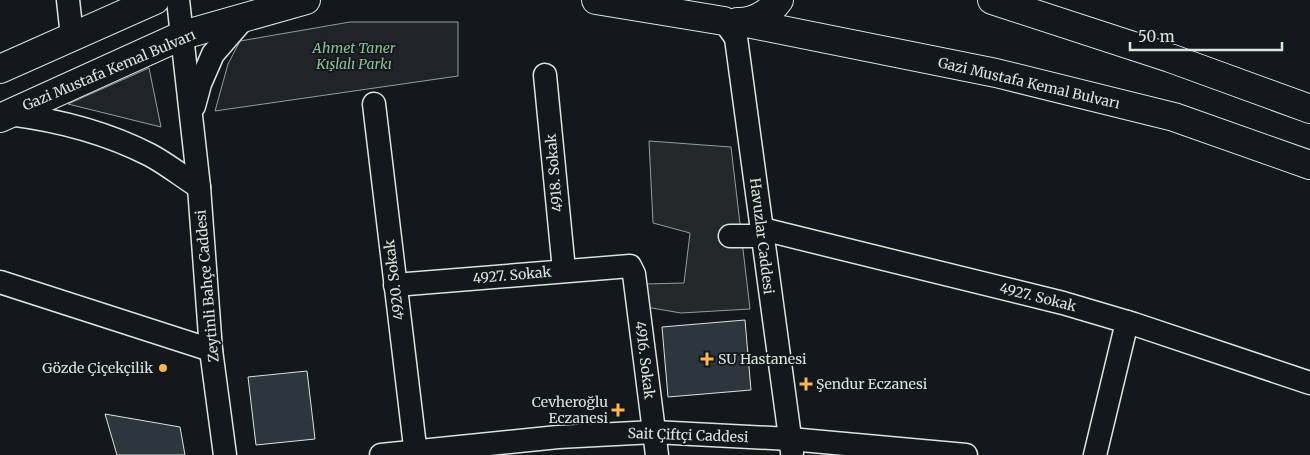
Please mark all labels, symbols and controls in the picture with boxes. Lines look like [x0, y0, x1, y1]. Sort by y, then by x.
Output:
scale bar [1130, 20, 1282, 52]
street label: Gazi Mustafa Kemal Bulvarı [20, 25, 199, 115]
text: 50 m [1138, 27, 1175, 46]
park label: Ahmet Taner Kışlalı Parkı [312, 39, 396, 73]
street label: Gazi Mustafa Kemal Bulvarı [936, 53, 1122, 113]
street label: 4918. Sokak [542, 133, 566, 213]
street label: Havuzlar Caddesi [746, 177, 778, 296]
street label: Zeytinli Bahçe Caddesi [191, 209, 223, 363]
street label: 4920. Sokak [380, 239, 408, 321]
street label: 4927. Sokak [472, 263, 552, 287]
street label: 4927. Sokak [998, 279, 1078, 315]
street label: 4916. Sokak [631, 320, 659, 400]
place label: SU Hastanesi [718, 350, 807, 368]
marker: SU Hastanesi [700, 352, 714, 366]
place label: Gözde Çiçekçilik [42, 359, 153, 377]
marker: Gözde Çiçekçilik [157, 362, 169, 374]
place label: Şendur Eczanesi [816, 375, 928, 393]
marker: Şendur Eczanesi [800, 378, 812, 390]
place label: Cevheroğlu Eczanesi [532, 393, 608, 427]
marker: Cevheroğlu Eczanesi [612, 404, 624, 416]
street label: Sait Çiftçi Caddesi [627, 424, 749, 446]

